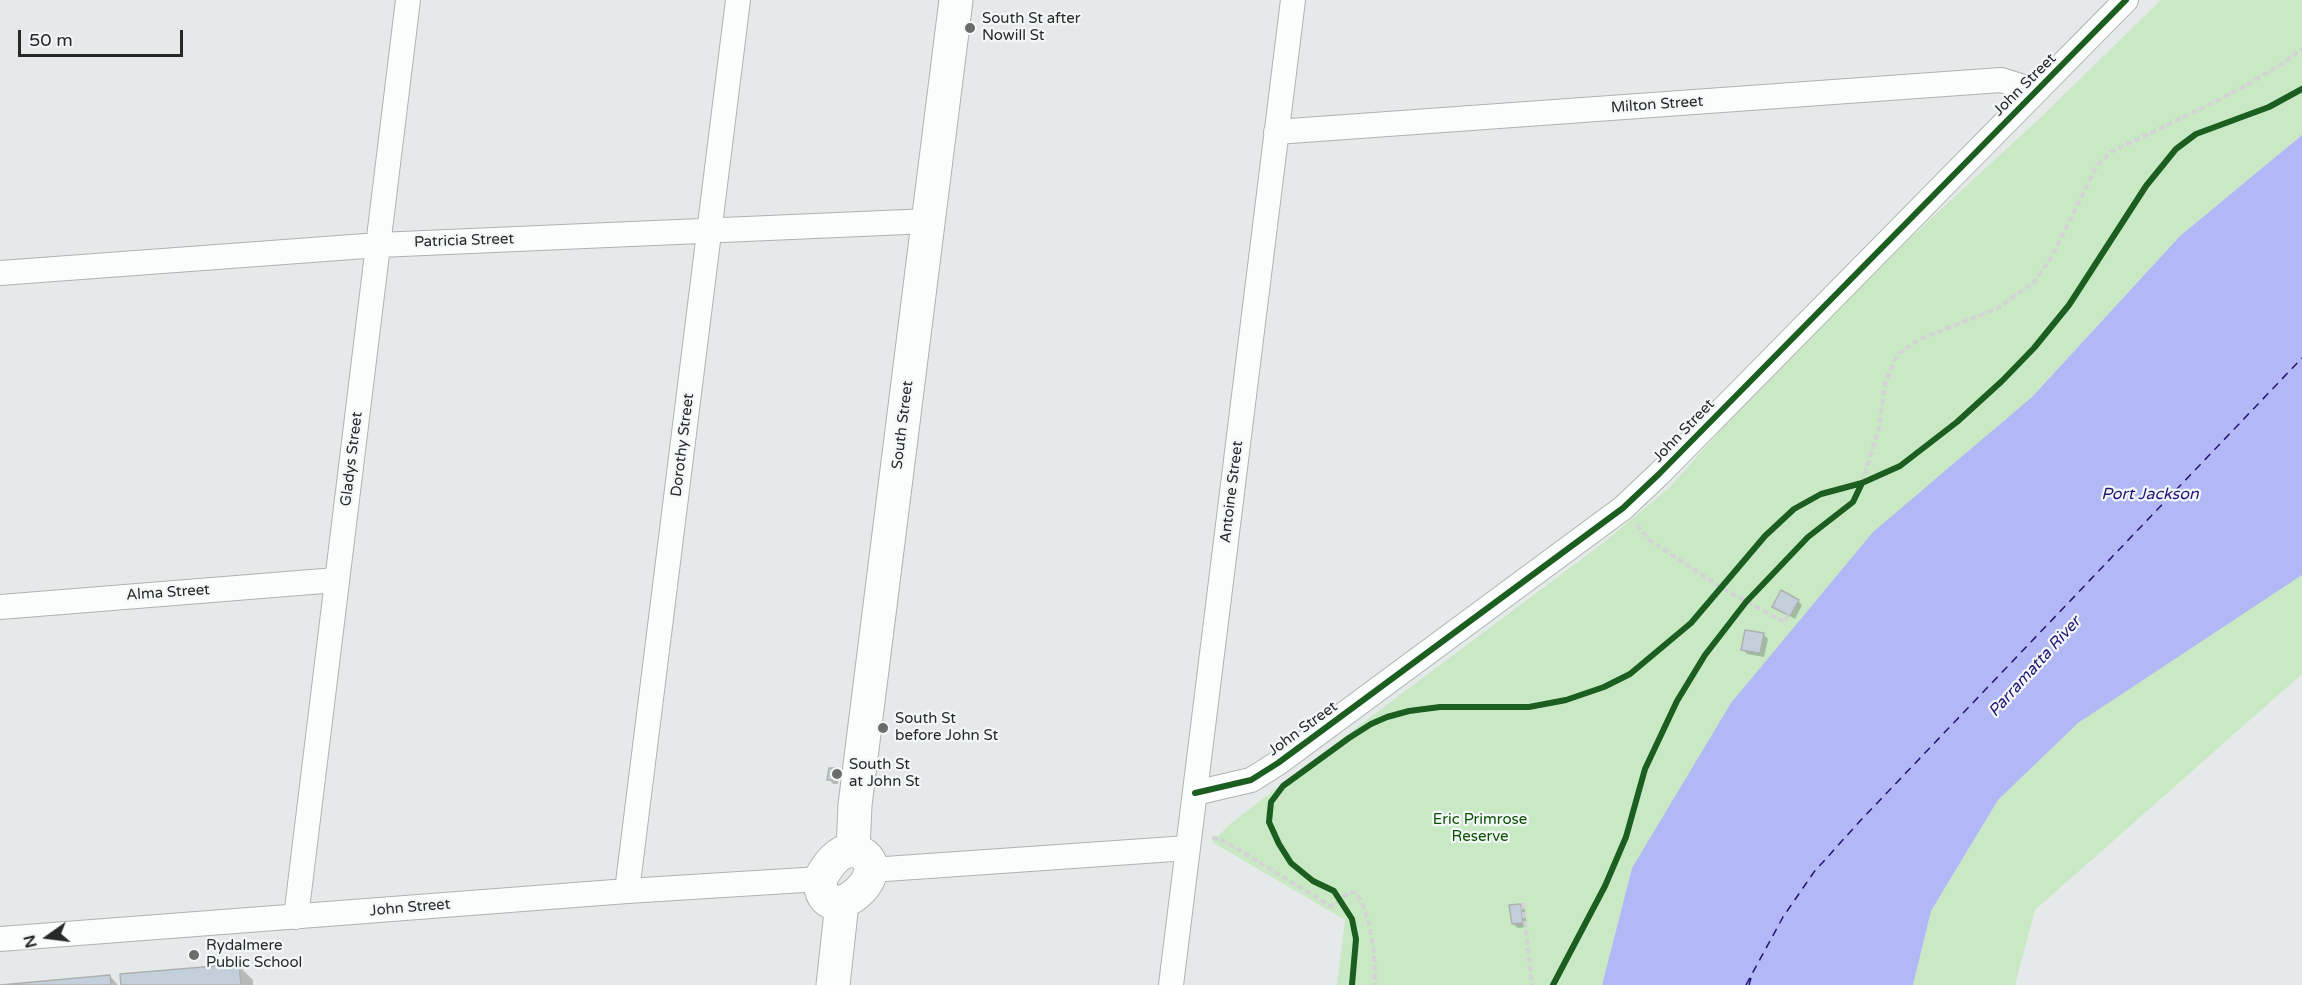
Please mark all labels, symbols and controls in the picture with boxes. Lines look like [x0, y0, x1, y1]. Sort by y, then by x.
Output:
place label: South St after Nowill St [982, 10, 1080, 45]
scale bar [21, 18, 186, 56]
marker: South St after Nowill St [963, 21, 977, 35]
text: 50 m [29, 29, 73, 51]
street label: John Street [1990, 50, 2060, 120]
street label: Milton Street [1610, 93, 1704, 117]
street label: Patricia Street [414, 230, 514, 252]
street label: South Street [889, 380, 917, 470]
street label: Dorothy Street [668, 392, 698, 498]
street label: John Street [1649, 396, 1719, 466]
street label: Gladys Street [337, 411, 367, 507]
street label: Antoine Street [1217, 440, 1247, 544]
water label: Port Jackson [2101, 485, 2199, 505]
street label: Alma Street [126, 581, 210, 605]
water label: Parramatta River [1985, 613, 2085, 721]
street label: John Street [1265, 698, 1341, 760]
place label: South St before John St [895, 710, 998, 745]
marker: South St before John St [876, 721, 890, 735]
place label: South St at John St [849, 756, 920, 791]
marker: South St at John St [830, 767, 844, 781]
park label: Eric Primrose Reserve [1433, 811, 1527, 846]
street label: John Street [369, 895, 451, 921]
north arrow [18, 907, 78, 967]
text: N [19, 933, 42, 950]
place label: Rydalmere Public School [206, 937, 302, 972]
marker: Rydalmere Public School [187, 948, 201, 962]

